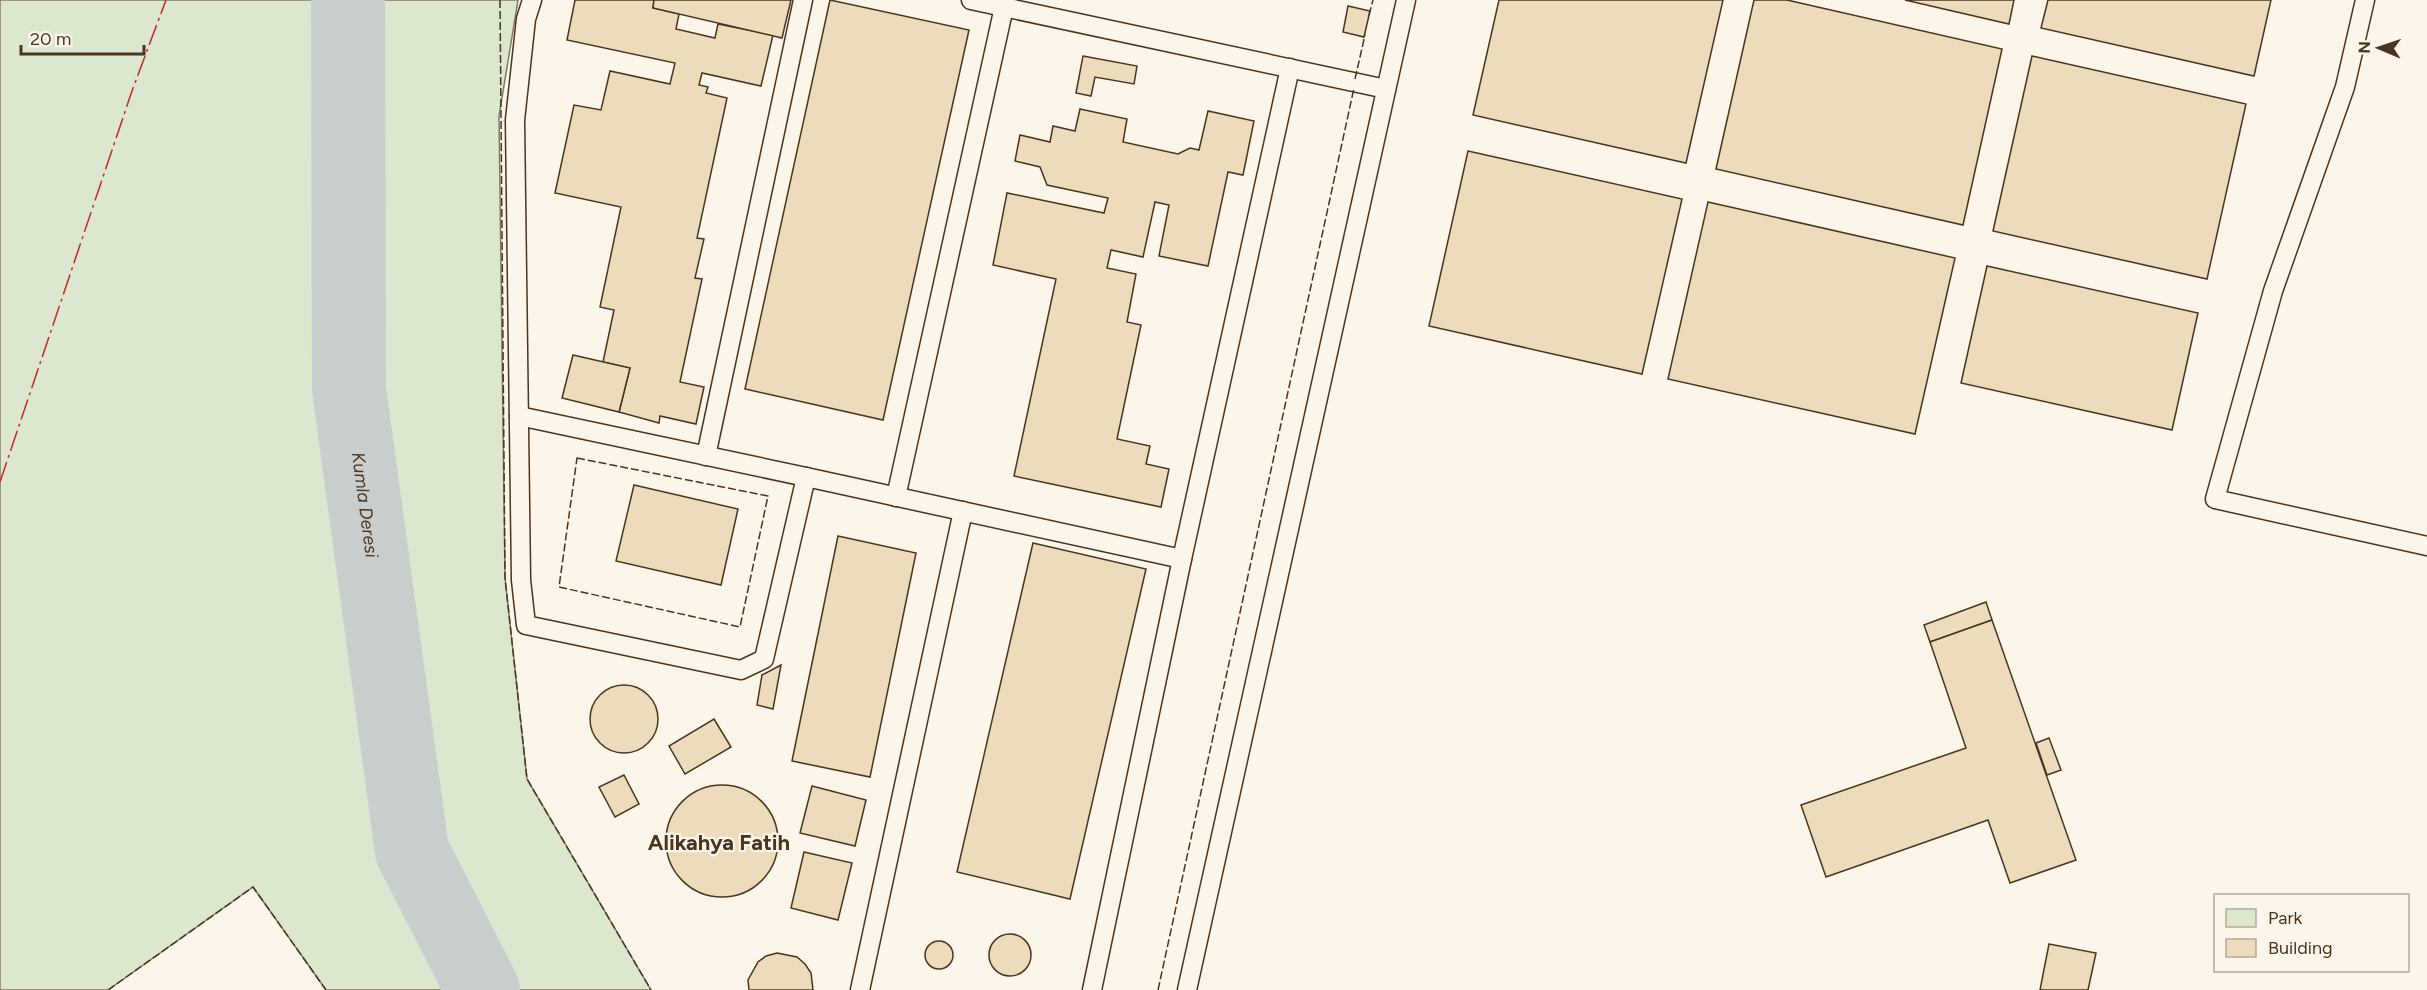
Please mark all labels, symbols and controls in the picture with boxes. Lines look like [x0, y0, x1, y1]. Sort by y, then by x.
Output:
scale bar [21, 18, 144, 56]
north arrow [2349, 18, 2409, 78]
text: 20 m [30, 28, 71, 50]
text: N [2355, 41, 2374, 54]
water label: Kumla Deresi [347, 451, 383, 560]
district label: Alikahya Fatih [648, 829, 790, 856]
legend [2214, 894, 2409, 972]
text: Park [2268, 907, 2303, 929]
text: Building [2268, 937, 2333, 959]

